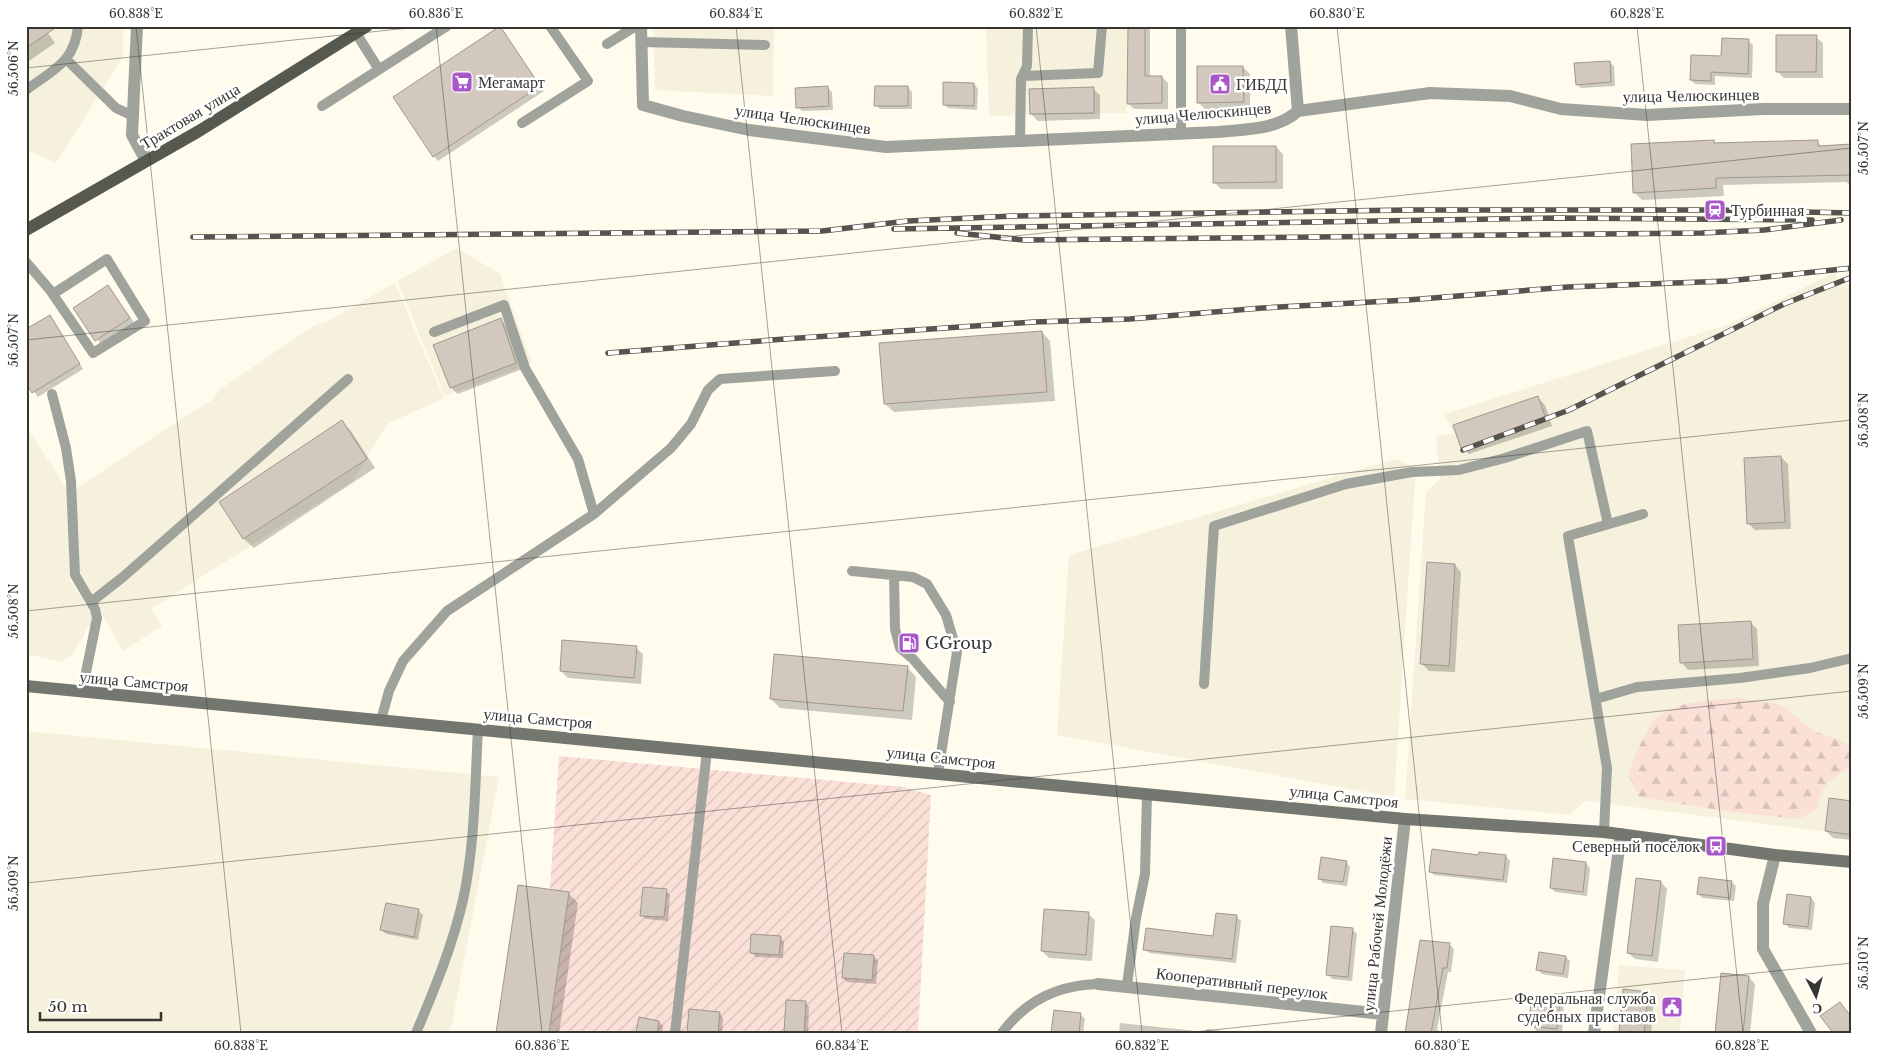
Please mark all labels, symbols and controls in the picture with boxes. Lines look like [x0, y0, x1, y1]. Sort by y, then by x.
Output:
text: 60.838°E [109, 6, 163, 21]
text: 60.836°E [409, 6, 464, 21]
text: 60.834°E [709, 6, 763, 21]
text: 60.832°E [1009, 6, 1063, 21]
text: 60.830°E [1309, 6, 1365, 21]
text: 60.828°E [1610, 6, 1664, 21]
text: 56.506°N [6, 40, 21, 96]
supermarket icon: Мегамарт [450, 70, 474, 94]
place label: Мегамарт [478, 72, 545, 92]
public building icon: ГИБДД [1208, 72, 1232, 96]
place label: ГИБДД [1236, 74, 1287, 94]
street label: Трактовая улица [137, 78, 243, 154]
street label: улица Челюскинцев [1622, 84, 1760, 106]
street label: улица Челюскинцев [1134, 97, 1272, 129]
street label: улица Челюскинцев [734, 100, 873, 138]
text: 56.507°N [1856, 121, 1871, 175]
station icon: Турбинная [1703, 198, 1727, 222]
place label: Турбинная [1731, 200, 1805, 220]
text: 56.507°N [6, 313, 21, 367]
text: 56.508°N [1856, 392, 1871, 448]
text: 56.508°N [6, 583, 21, 639]
fuel station icon: GGroup [897, 631, 921, 655]
place label: GGroup [925, 633, 992, 653]
text: 56.509°N [1856, 663, 1871, 719]
street label: улица Самстроя [79, 666, 190, 696]
street label: улица Самстроя [483, 703, 594, 733]
street label: улица Самстроя [886, 741, 997, 773]
street label: улица Самстроя [1289, 780, 1400, 812]
bus stop icon: Северный посёлок [1704, 834, 1728, 858]
street label: улица Рабочей Молодёжи [1358, 835, 1396, 1013]
place label: Северный посёлок [1572, 836, 1700, 856]
text: 56.509°N [6, 855, 21, 911]
text: 56.510°N [1856, 936, 1871, 990]
street label: Кооперативный переулок [1155, 963, 1329, 1004]
north arrow [1790, 972, 1840, 1022]
place label: Федеральная служба судебных приставов [1514, 988, 1656, 1026]
scale bar [40, 989, 161, 1021]
public building icon: Федеральная служба судебных приставов [1660, 995, 1684, 1019]
text: 50 m [48, 997, 88, 1016]
text: С [1811, 999, 1823, 1018]
text: 60.838°E [214, 1038, 268, 1053]
text: 60.836°E [515, 1038, 570, 1053]
text: 60.834°E [815, 1038, 869, 1053]
text: 60.832°E [1115, 1038, 1169, 1053]
text: 60.830°E [1414, 1038, 1470, 1053]
text: 60.828°E [1715, 1038, 1769, 1053]

